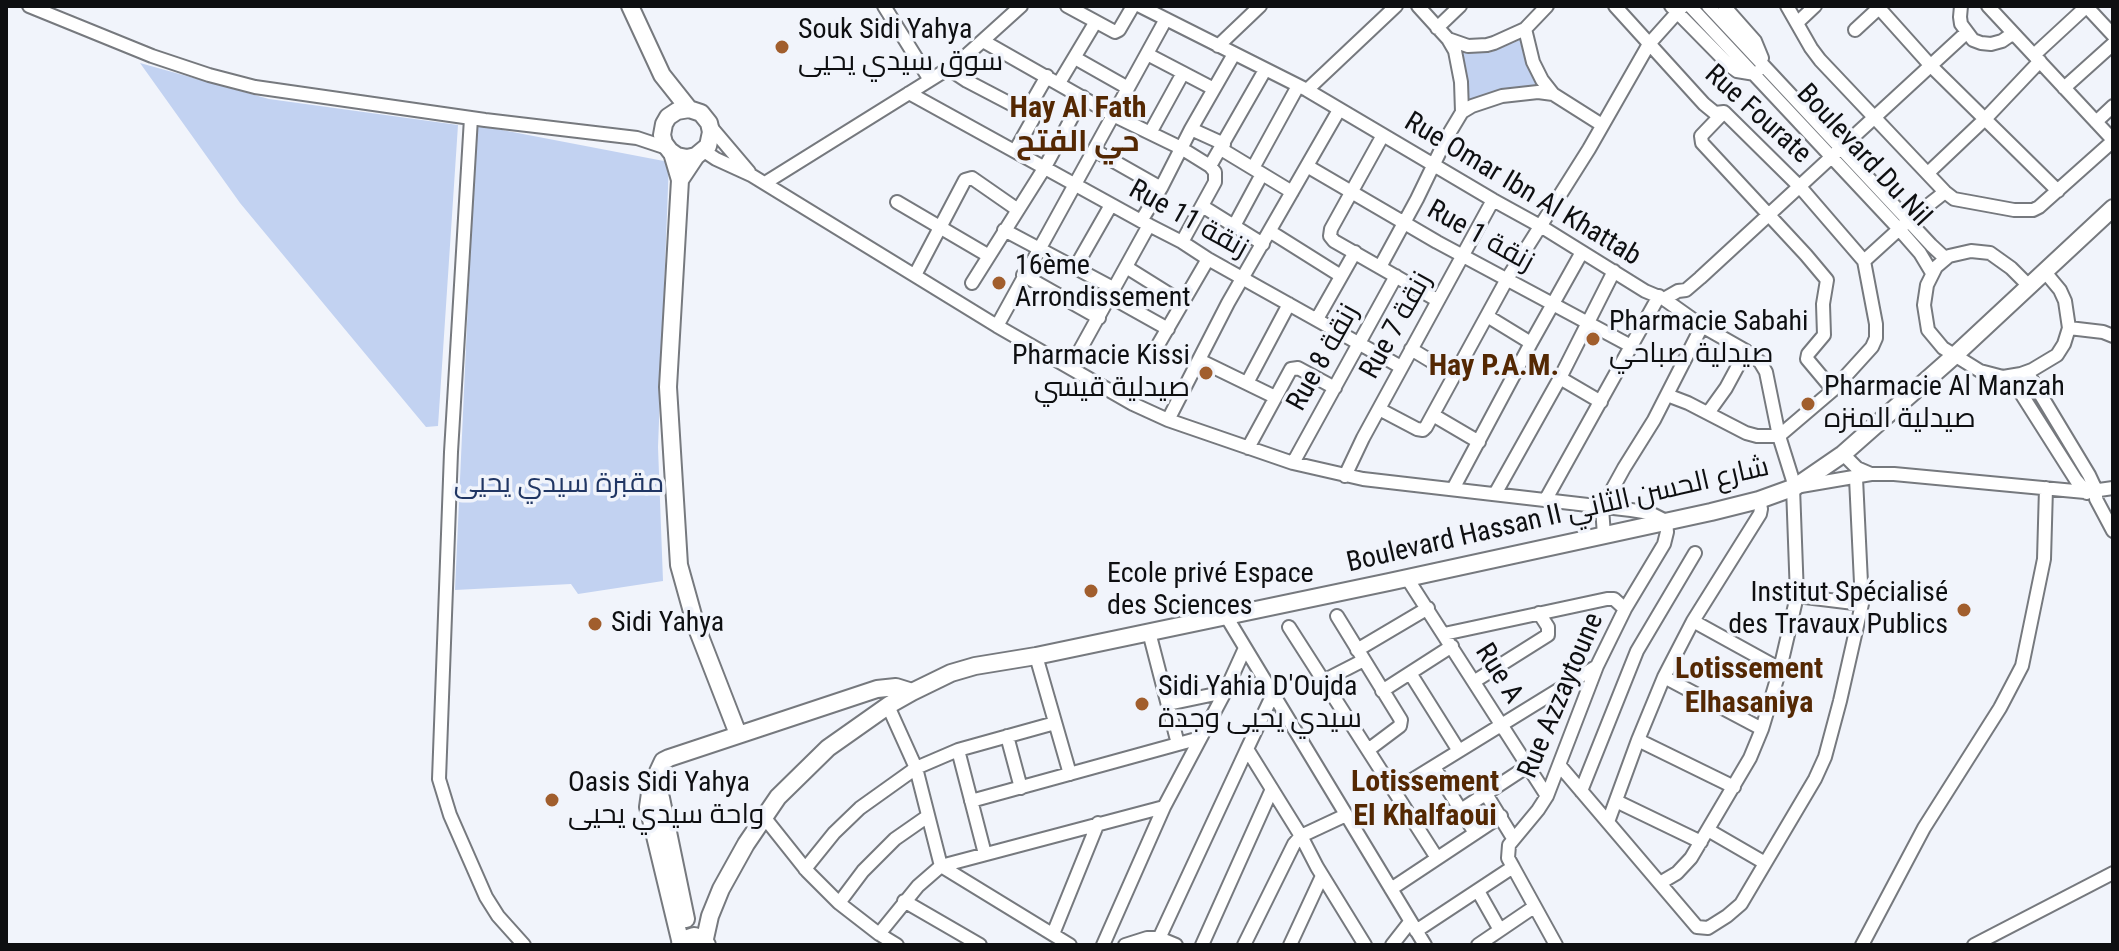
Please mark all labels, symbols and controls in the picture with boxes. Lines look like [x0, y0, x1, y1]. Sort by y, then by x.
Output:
place label: Souk Sidi Yahya سوق سيدي يحيى [798, 14, 1003, 80]
marker: Souk Sidi Yahya سوق سيدي يحيى [773, 38, 791, 56]
street label: Rue Fourate [1697, 59, 1817, 171]
street label: Boulevard Du Nil [1789, 78, 1937, 234]
district label: Hay Al Fath حي الفتح [1010, 91, 1146, 162]
street label: Rue Omar Ibn Al Khattab [1398, 106, 1646, 274]
street label: Rue 11 زنقة [1123, 174, 1253, 266]
street label: Rue 1 زنقة [1421, 194, 1539, 280]
place label: 16ème Arrondissement [1015, 250, 1191, 316]
street label: Rue 7 زنقة [1354, 267, 1440, 385]
marker: 16ème Arrondissement [990, 274, 1008, 292]
street label: Rue 8 زنقة [1281, 299, 1367, 417]
place label: Pharmacie Sabahi صيدلية صباحي [1609, 306, 1808, 372]
marker: Pharmacie Sabahi صيدلية صباحي [1584, 330, 1602, 348]
place label: Pharmacie Kissi صيدلية قيسي [1012, 340, 1190, 406]
district label: Hay P.A.M. [1429, 349, 1559, 385]
marker: Pharmacie Kissi صيدلية قيسي [1197, 364, 1215, 382]
place label: Pharmacie Al Manzah صيدلية المنزه [1824, 371, 2065, 437]
marker: Pharmacie Al Manzah صيدلية المنزه [1799, 395, 1817, 413]
street label: Boulevard Hassan II شارع الحسن الثاني [1344, 451, 1772, 581]
park label: مقبرة سيدي يحيى [454, 468, 664, 502]
place label: Ecole privé Espace des Sciences [1107, 558, 1314, 624]
place label: Institut Spécialisé des Travaux Publics [1728, 577, 1948, 643]
marker: Ecole privé Espace des Sciences [1082, 582, 1100, 600]
marker: Institut Spécialisé des Travaux Publics [1955, 601, 1973, 619]
place label: Sidi Yahya [611, 607, 724, 641]
street label: Rue Azzaytoune [1512, 608, 1612, 784]
marker: Sidi Yahya [586, 615, 604, 633]
street label: Rue A [1467, 638, 1529, 710]
district label: Lotissement Elhasaniya [1675, 652, 1823, 722]
place label: Sidi Yahia D'Oujda سيدي يحيى وجدة [1158, 671, 1362, 737]
marker: Sidi Yahia D'Oujda سيدي يحيى وجدة [1133, 695, 1151, 713]
district label: Lotissement El Khalfaoui [1351, 765, 1499, 836]
place label: Oasis Sidi Yahya واحة سيدي يحيى [568, 767, 764, 833]
marker: Oasis Sidi Yahya واحة سيدي يحيى [543, 791, 561, 809]

